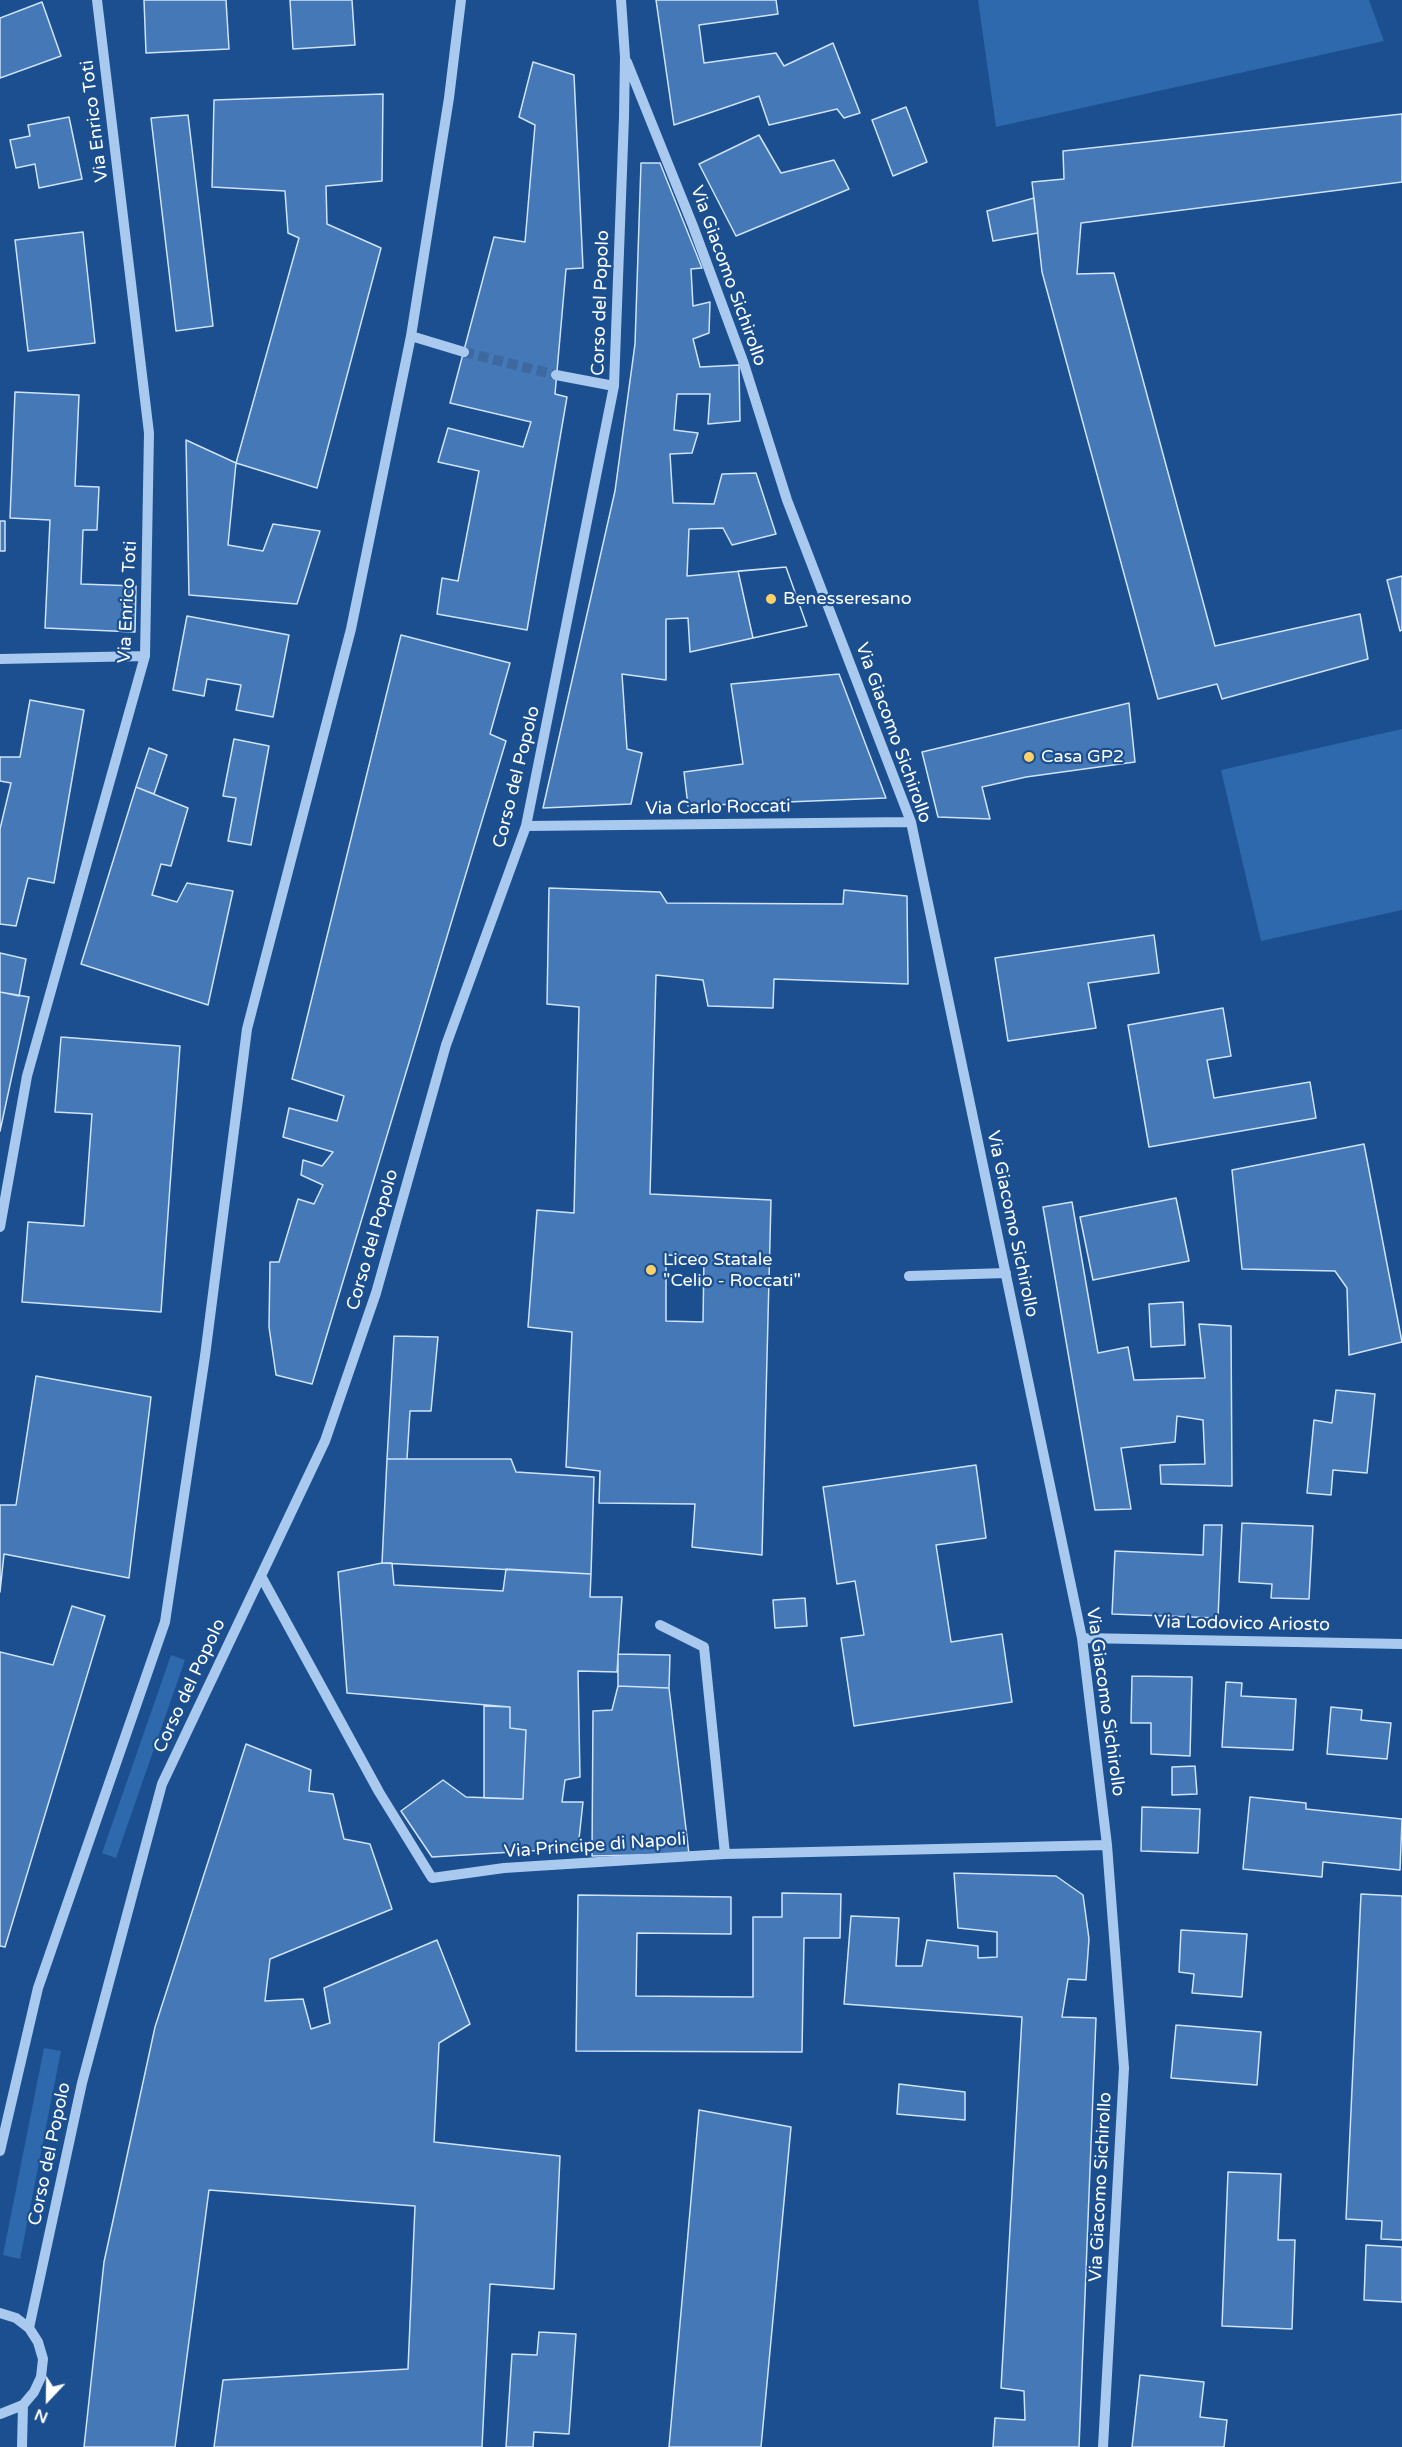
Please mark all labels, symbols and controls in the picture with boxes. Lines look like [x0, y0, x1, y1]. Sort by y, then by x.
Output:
street label: Via Enrico Toti [77, 59, 113, 183]
street label: Via Giacomo Sichirollo [685, 183, 771, 369]
street label: Corso del Popolo [588, 230, 614, 376]
street label: Via Enrico Toti [114, 540, 142, 664]
place label: Benesseresano [783, 588, 912, 610]
marker: Benesseresano [764, 592, 778, 606]
street label: Via Giacomo Sichirollo [850, 640, 936, 826]
street label: Corso del Popolo [489, 704, 545, 850]
place label: Casa GP2 [1041, 746, 1124, 768]
marker: Casa GP2 [1022, 750, 1036, 764]
street label: Via Carlo Roccati [645, 796, 791, 820]
street label: Via Giacomo Sichirollo [982, 1129, 1042, 1319]
street label: Corso del Popolo [343, 1167, 403, 1313]
place label: Liceo Statale "Celio - Roccati" [663, 1249, 801, 1292]
marker: Liceo Statale "Celio - Roccati" [644, 1263, 658, 1277]
street label: Via Giacomo Sichirollo [1081, 1606, 1129, 1798]
street label: Via Lodovico Ariosto [1154, 1612, 1330, 1636]
street label: Corso del Popolo [149, 1615, 231, 1757]
street label: Via Principe di Napoli [503, 1829, 687, 1863]
street label: Corso del Popolo [24, 2081, 76, 2227]
street label: Via Giacomo Sichirollo [1085, 2091, 1117, 2283]
north arrow [18, 2369, 78, 2429]
text: N [32, 2404, 51, 2427]

